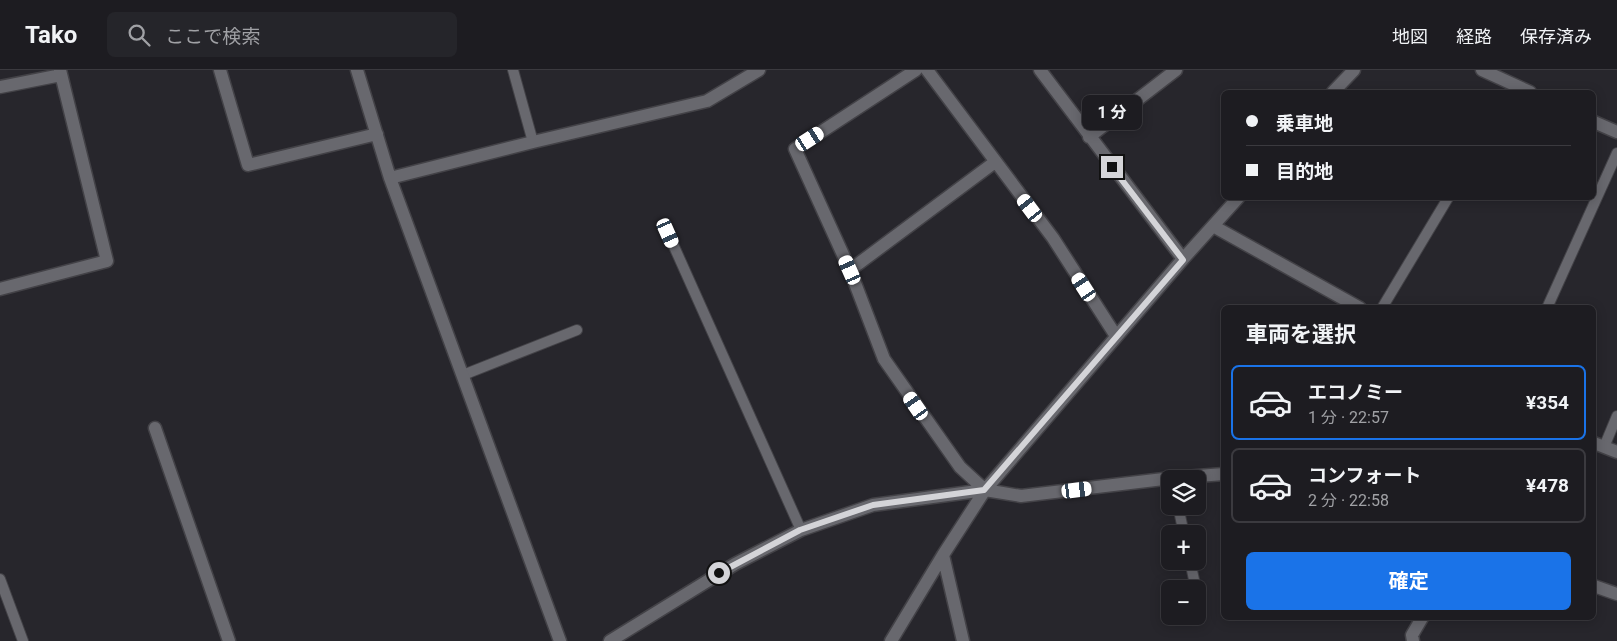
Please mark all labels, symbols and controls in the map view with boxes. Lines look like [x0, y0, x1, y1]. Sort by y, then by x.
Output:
search box [107, 12, 457, 57]
text: Tako [25, 21, 77, 49]
icon: search [125, 21, 153, 49]
text: ここで検索 [165, 25, 260, 48]
text: 地図 [1392, 26, 1428, 47]
text: 経路 [1456, 26, 1492, 47]
text: 保存済み [1520, 26, 1592, 47]
callout: 1 分 [1082, 94, 1142, 129]
text: 1 分 [1097, 103, 1127, 122]
text: 乗車地 [1276, 112, 1333, 135]
car [793, 125, 826, 153]
route end [1101, 156, 1123, 178]
text: 目的地 [1276, 160, 1333, 183]
car [1014, 192, 1045, 224]
car [655, 216, 680, 250]
car [837, 253, 862, 287]
car [1069, 270, 1098, 304]
text: 車両を選択 [1246, 322, 1356, 347]
icon: car [1248, 380, 1293, 425]
text: エコノミー [1308, 381, 1403, 404]
car [901, 389, 930, 423]
text: ¥354 [1526, 391, 1569, 414]
text: 1 分 · 22:57 [1308, 408, 1389, 427]
icon: car [1248, 463, 1293, 508]
text: コンフォート [1308, 464, 1421, 487]
map controls [1161, 470, 1206, 625]
button: layers [1161, 470, 1206, 515]
text: ¥478 [1526, 474, 1569, 497]
car [1061, 481, 1092, 499]
text: 2 分 · 22:58 [1308, 491, 1389, 510]
button: + [1161, 525, 1206, 570]
button: 確定 [1246, 552, 1571, 610]
route start [708, 562, 730, 584]
button: − [1161, 580, 1206, 625]

